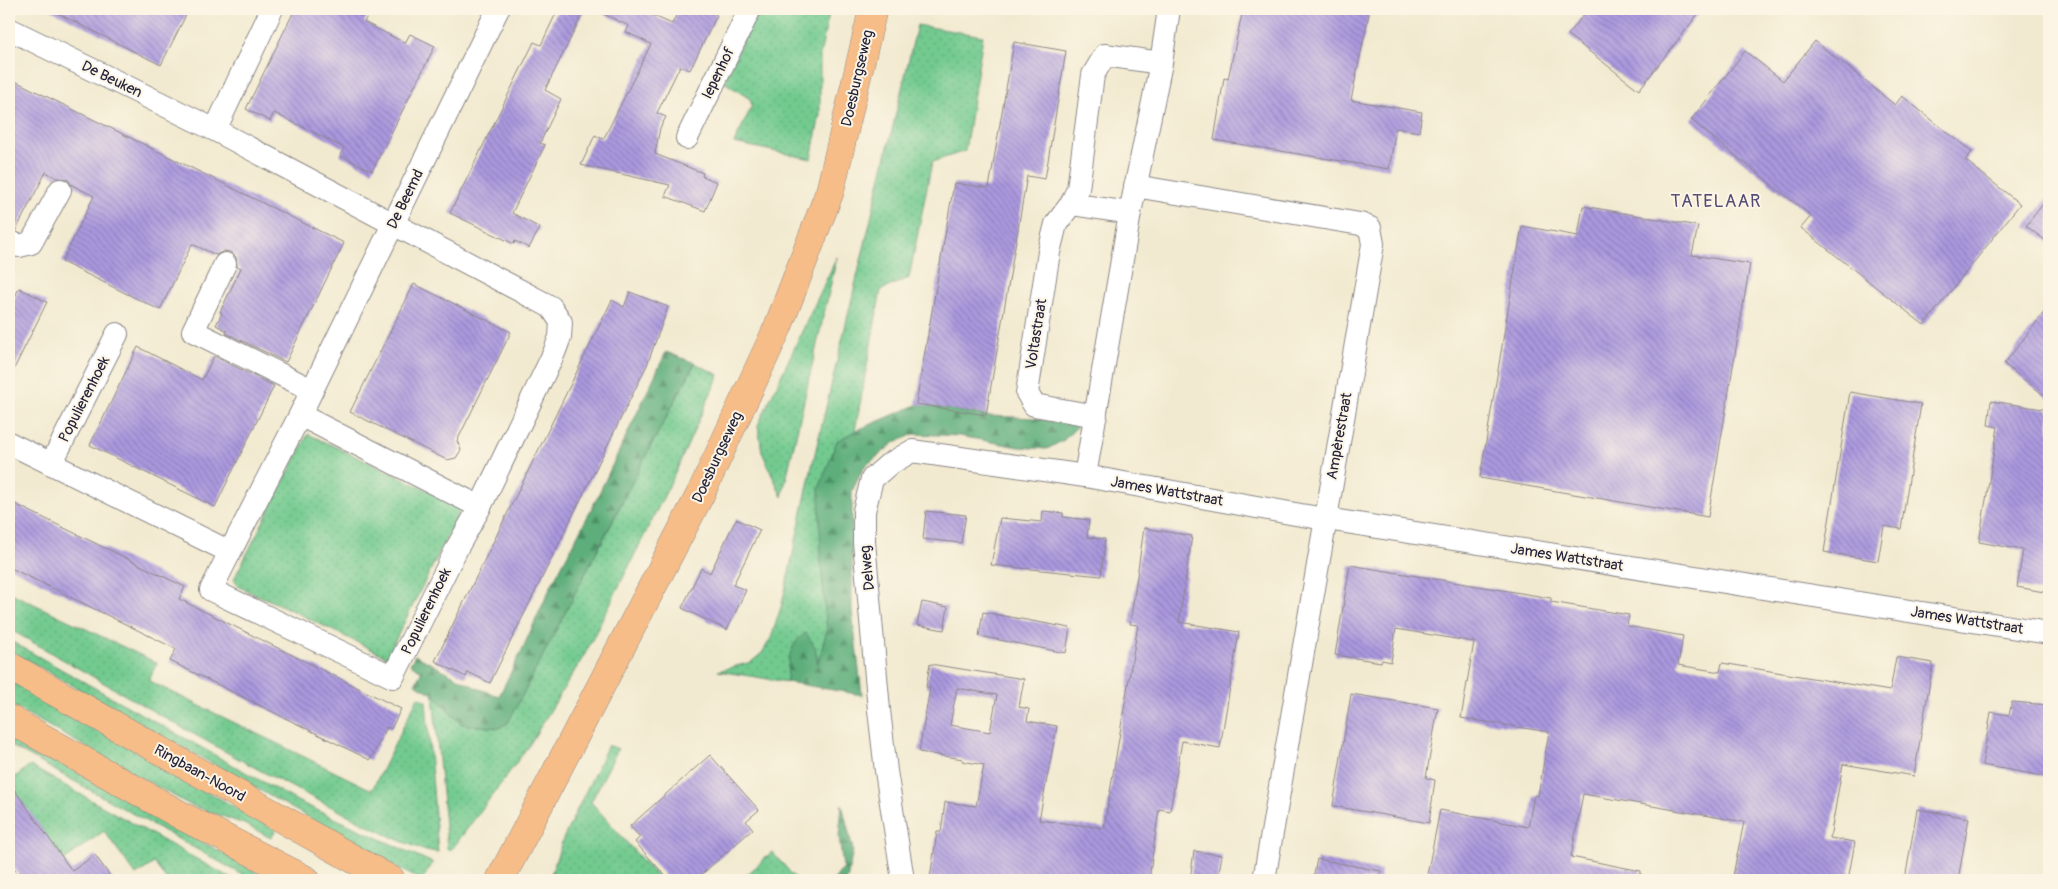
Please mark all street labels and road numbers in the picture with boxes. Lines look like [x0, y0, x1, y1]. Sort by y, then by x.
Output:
street label: Doesburgseweg [837, 28, 878, 128]
street label: Iepenhof [698, 44, 739, 102]
street label: De Beuken [78, 57, 145, 102]
street label: De Beemd [383, 166, 428, 232]
street label: Voltastraat [1022, 296, 1052, 371]
street label: Populierenhoek [55, 352, 115, 445]
street label: Ampèrestraat [1323, 390, 1357, 481]
street label: Doesburgseweg [688, 409, 747, 506]
street label: James Wattstraat [1109, 472, 1226, 511]
street label: James Wattstraat [1509, 539, 1626, 576]
street label: Delweg [856, 544, 879, 592]
street label: Populierenhoek [397, 564, 456, 658]
street label: James Wattstraat [1909, 602, 2026, 639]
street label: Ringbaan-Noord [151, 740, 249, 806]

